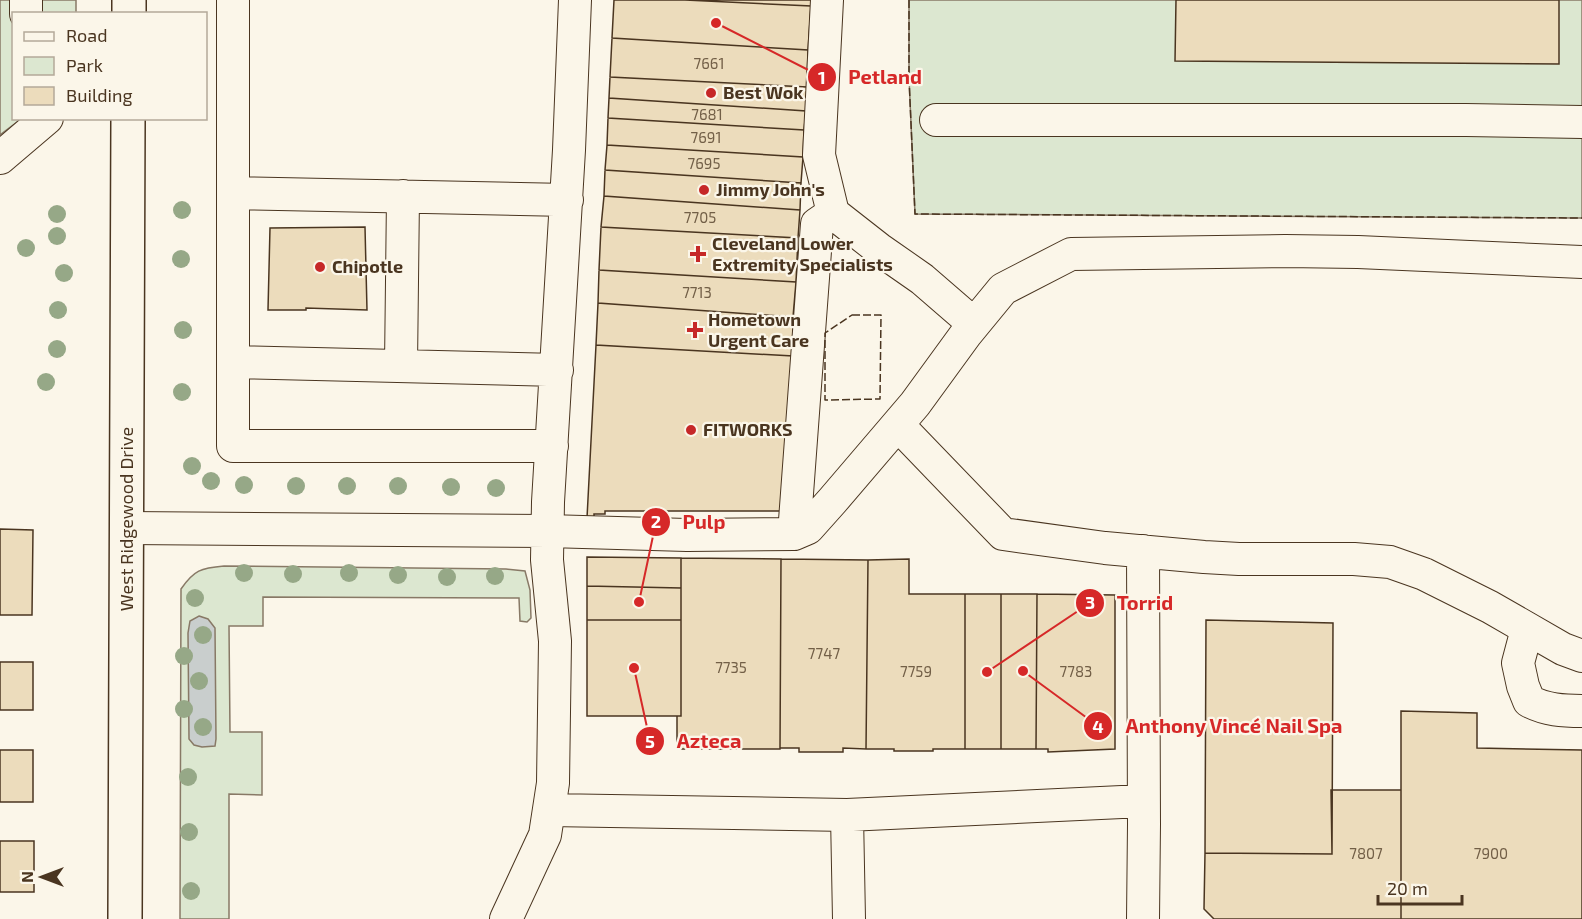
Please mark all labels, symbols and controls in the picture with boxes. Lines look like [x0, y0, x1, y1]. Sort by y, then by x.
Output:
legend [12, 12, 207, 120]
text: Road [66, 24, 107, 46]
text: Park [66, 54, 103, 76]
house number: 7661 [694, 54, 724, 72]
callout: Petland [807, 58, 934, 96]
text: Petland [848, 64, 922, 88]
text: 1 [818, 66, 826, 88]
place label: Best Wok [723, 81, 803, 103]
text: Building [66, 84, 133, 106]
marker: Best Wok [704, 86, 718, 100]
house number: 7681 [691, 105, 723, 123]
house number: 7691 [691, 128, 721, 146]
house number: 7695 [688, 154, 720, 172]
place label: Jimmy John's [716, 178, 825, 200]
marker: Jimmy John's [697, 183, 711, 197]
house number: 7705 [684, 208, 716, 226]
place label: Cleveland Lower Extremity Specialists [712, 232, 893, 275]
marker: Cleveland Lower Extremity Specialists [689, 245, 707, 263]
place label: Chipotle [332, 255, 403, 277]
marker: Chipotle [313, 260, 327, 274]
house number: 7713 [682, 283, 712, 301]
place label: Hometown Urgent Care [708, 308, 809, 351]
marker: Hometown Urgent Care [686, 321, 704, 339]
place label: FITWORKS [703, 418, 793, 440]
marker: FITWORKS [684, 423, 698, 437]
street label: West Ridgewood Drive [115, 427, 137, 611]
callout: Pulp [641, 503, 738, 541]
text: Pulp [683, 509, 725, 533]
text: 2 [651, 510, 661, 532]
callout: Torrid [1075, 584, 1186, 622]
text: Torrid [1117, 590, 1173, 614]
text: 3 [1085, 591, 1095, 613]
house number: 7747 [808, 644, 840, 662]
house number: 7735 [715, 658, 747, 676]
house number: 7759 [900, 662, 932, 680]
house number: 7783 [1060, 662, 1092, 680]
callout: Anthony Vincé Nail Spa [1083, 707, 1355, 745]
text: Anthony Vincé Nail Spa [1126, 713, 1342, 738]
text: 4 [1092, 715, 1104, 737]
callout: Azteca [635, 722, 754, 760]
text: Azteca [677, 728, 741, 752]
text: 5 [645, 730, 655, 752]
house number: 7807 [1349, 844, 1383, 862]
house number: 7900 [1474, 844, 1508, 862]
north arrow [12, 847, 72, 907]
scale bar [1378, 868, 1462, 906]
text: N [17, 871, 36, 883]
text: 20 m [1387, 877, 1428, 899]

